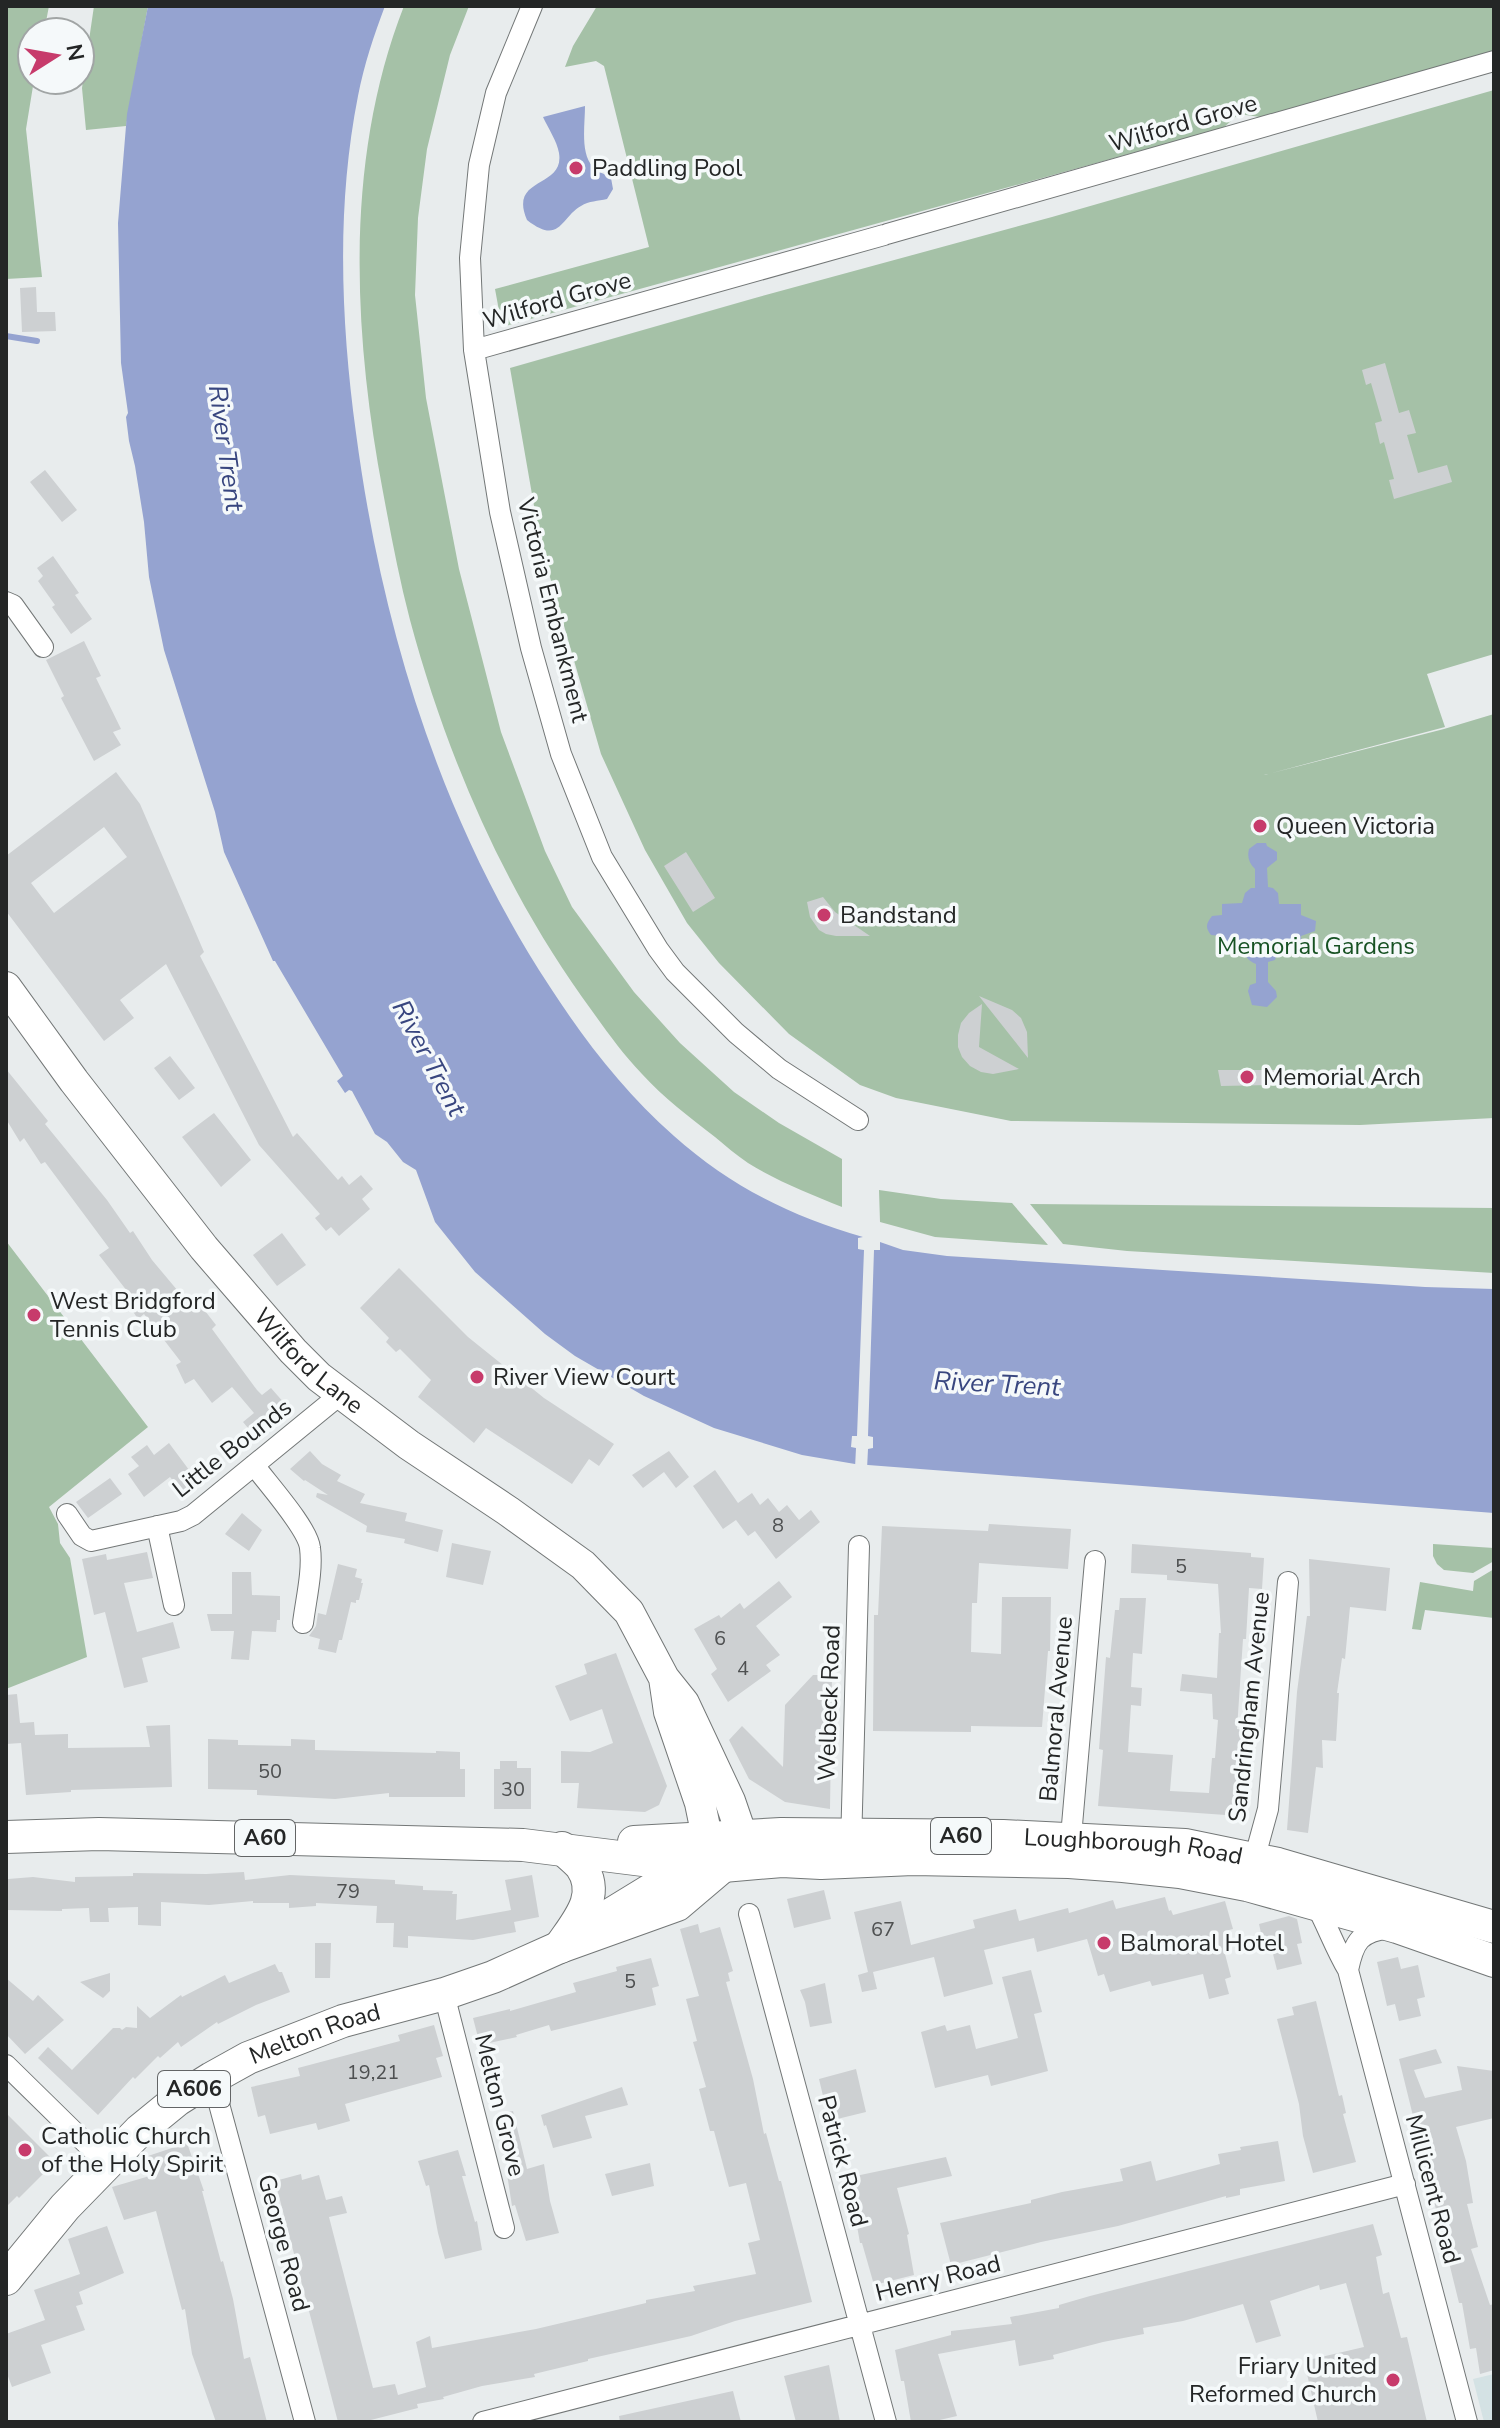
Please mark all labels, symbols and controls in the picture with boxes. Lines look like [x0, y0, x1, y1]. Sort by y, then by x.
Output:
north arrow [16, 16, 96, 96]
text: N [58, 41, 91, 63]
street label: Wilford Grove [1105, 87, 1261, 159]
place label: Paddling Pool [592, 152, 742, 184]
marker: Paddling Pool [567, 159, 585, 177]
street label: Wilford Grove [479, 264, 635, 336]
water label: River Trent [200, 383, 252, 514]
street label: Victoria Embankment [509, 494, 597, 726]
place label: Queen Victoria [1276, 810, 1435, 842]
marker: Queen Victoria [1251, 817, 1269, 835]
place label: Bandstand [840, 899, 957, 931]
marker: Bandstand [815, 906, 833, 924]
park label: Memorial Gardens [1217, 930, 1415, 962]
water label: River Trent [384, 994, 475, 1123]
place label: Memorial Arch [1263, 1061, 1421, 1093]
marker: Memorial Arch [1238, 1068, 1256, 1086]
place label: West Bridgford Tennis Club [50, 1285, 216, 1345]
street label: Wilford Lane [247, 1301, 370, 1421]
marker: West Bridgford Tennis Club [25, 1306, 43, 1324]
place label: River View Court [493, 1361, 676, 1393]
water label: River Trent [933, 1363, 1062, 1405]
marker: River View Court [468, 1368, 486, 1386]
street label: Little Bounds [166, 1391, 298, 1505]
house number: 8 [772, 1512, 784, 1539]
house number: 5 [1175, 1553, 1187, 1580]
street label: Sandringham Avenue [1221, 1590, 1277, 1824]
street label: Balmoral Avenue [1032, 1615, 1080, 1803]
street label: Welbeck Road [810, 1624, 848, 1782]
house number: 6 [714, 1625, 726, 1652]
house number: 4 [737, 1655, 749, 1682]
house number: 50 [258, 1758, 282, 1785]
house number: 30 [501, 1776, 525, 1803]
road number: A60 [931, 1818, 991, 1854]
road number: A60 [235, 1820, 295, 1856]
street label: Loughborough Road [1023, 1821, 1246, 1872]
house number: 79 [336, 1878, 360, 1905]
house number: 67 [871, 1916, 895, 1943]
place label: Balmoral Hotel [1120, 1927, 1284, 1959]
marker: Balmoral Hotel [1095, 1934, 1113, 1952]
house number: 5 [624, 1968, 636, 1995]
street label: Melton Road [245, 1996, 384, 2072]
street label: Melton Grove [467, 2030, 533, 2180]
house number: 19,21 [347, 2059, 399, 2086]
road number: A606 [158, 2071, 230, 2107]
street label: Patrick Road [810, 2092, 876, 2230]
street label: Millicent Road [1398, 2111, 1468, 2267]
place label: Catholic Church of the Holy Spirit [41, 2120, 224, 2180]
marker: Catholic Church of the Holy Spirit [16, 2141, 34, 2159]
street label: George Road [250, 2171, 318, 2315]
street label: Henry Road [872, 2247, 1004, 2309]
place label: Friary United Reformed Church [1189, 2350, 1377, 2410]
marker: Friary United Reformed Church [1384, 2371, 1402, 2389]

